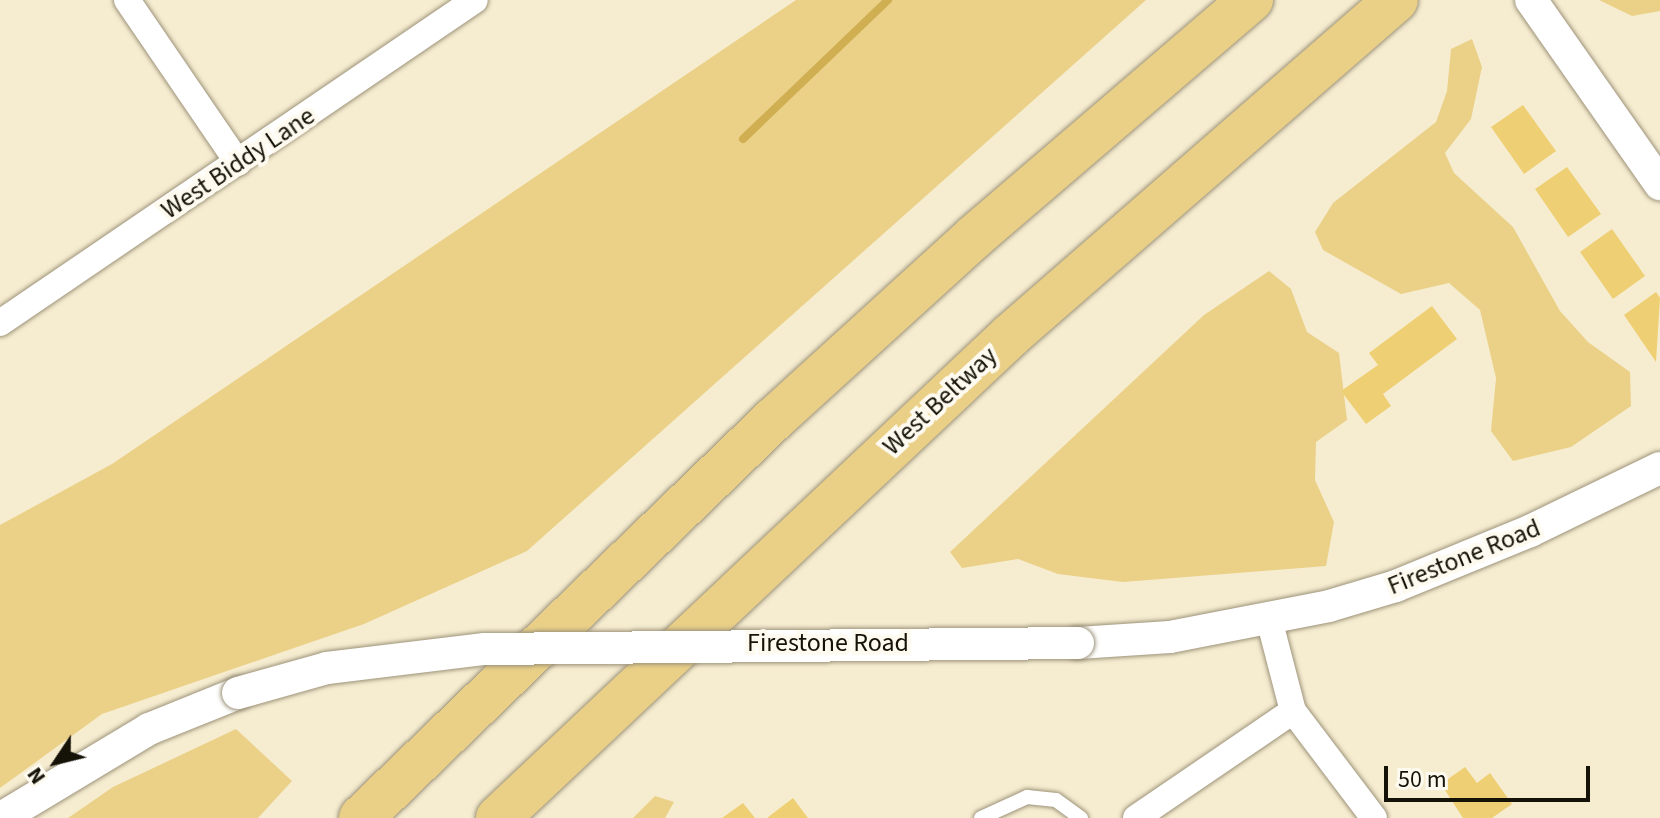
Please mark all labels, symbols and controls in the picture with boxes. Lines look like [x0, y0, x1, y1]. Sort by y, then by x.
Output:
street label: West Biddy Lane [155, 100, 321, 226]
street label: West Beltway [876, 340, 1004, 462]
street label: Firestone Road [1383, 512, 1545, 602]
street label: Firestone Road [747, 627, 909, 659]
north arrow [16, 722, 96, 802]
scale bar [1388, 750, 1594, 800]
text: N [19, 761, 54, 791]
text: 50 m [1398, 762, 1447, 797]

